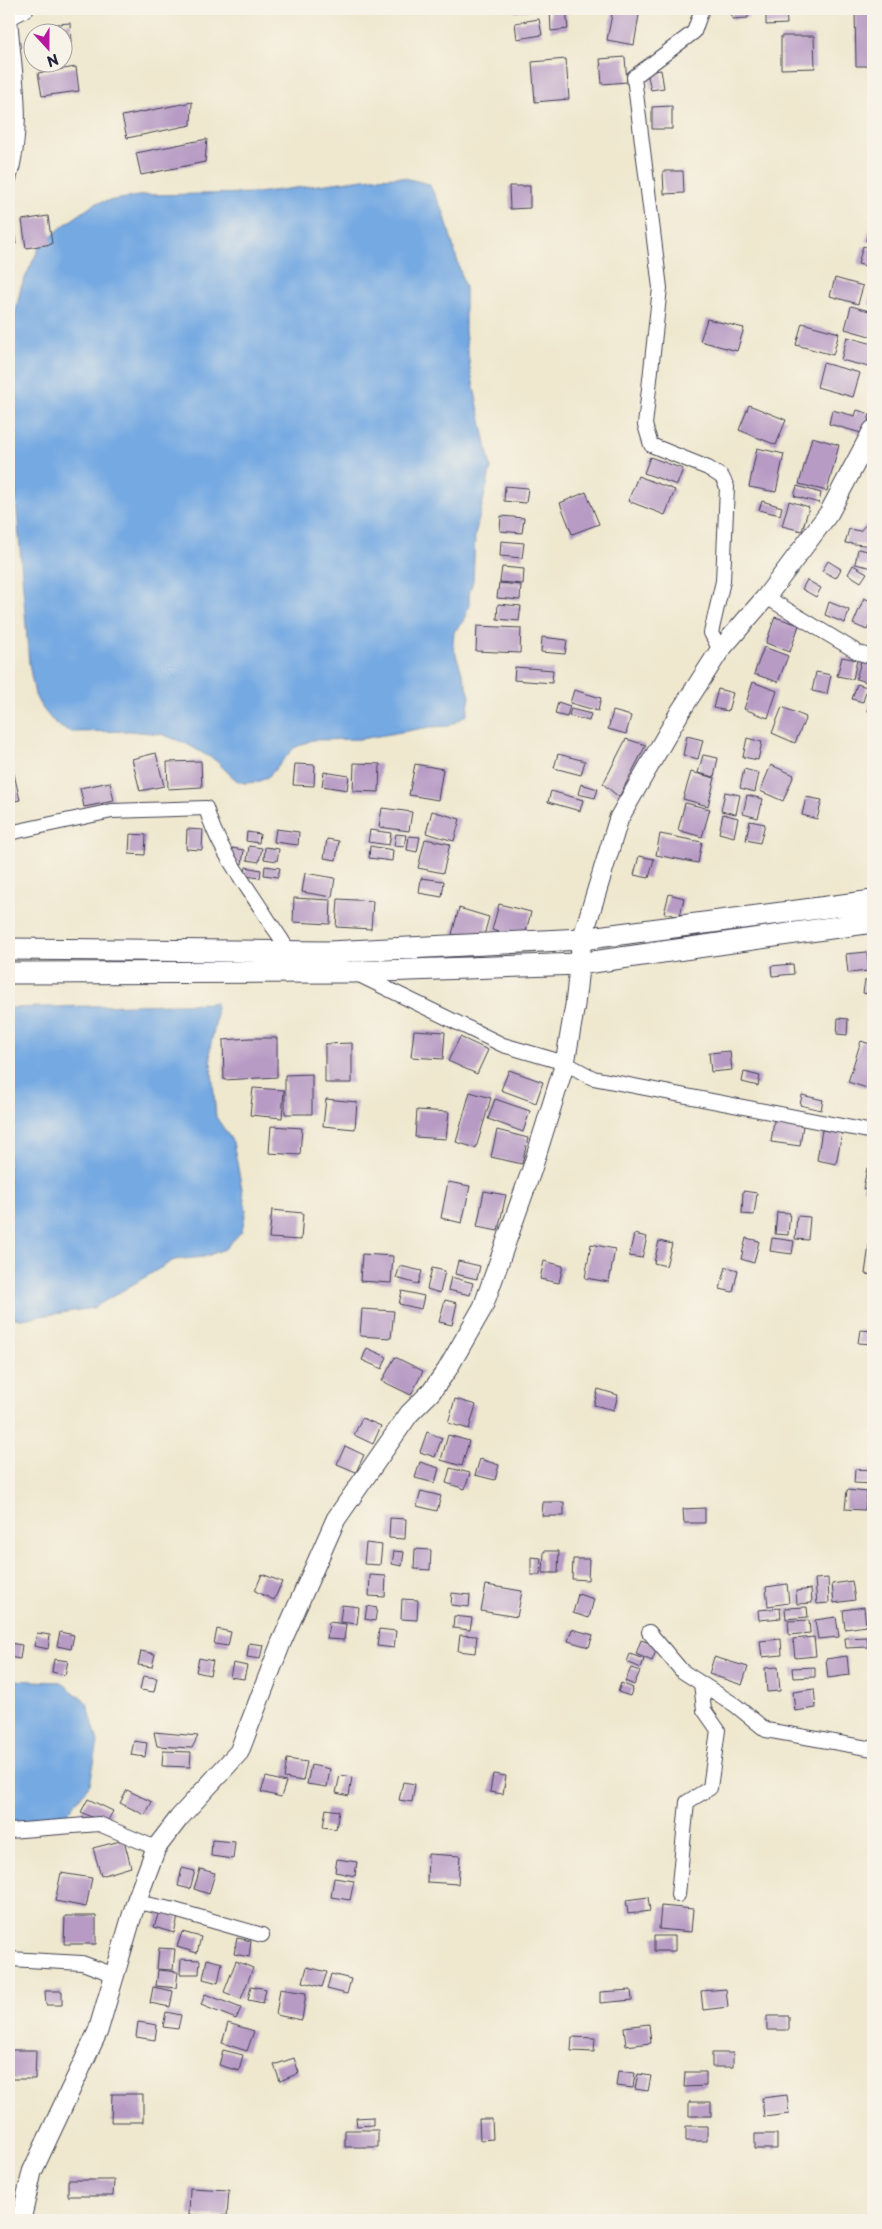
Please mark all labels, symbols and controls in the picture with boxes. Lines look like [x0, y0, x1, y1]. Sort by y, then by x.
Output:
north arrow [22, 22, 72, 72]
text: N [44, 49, 62, 72]

